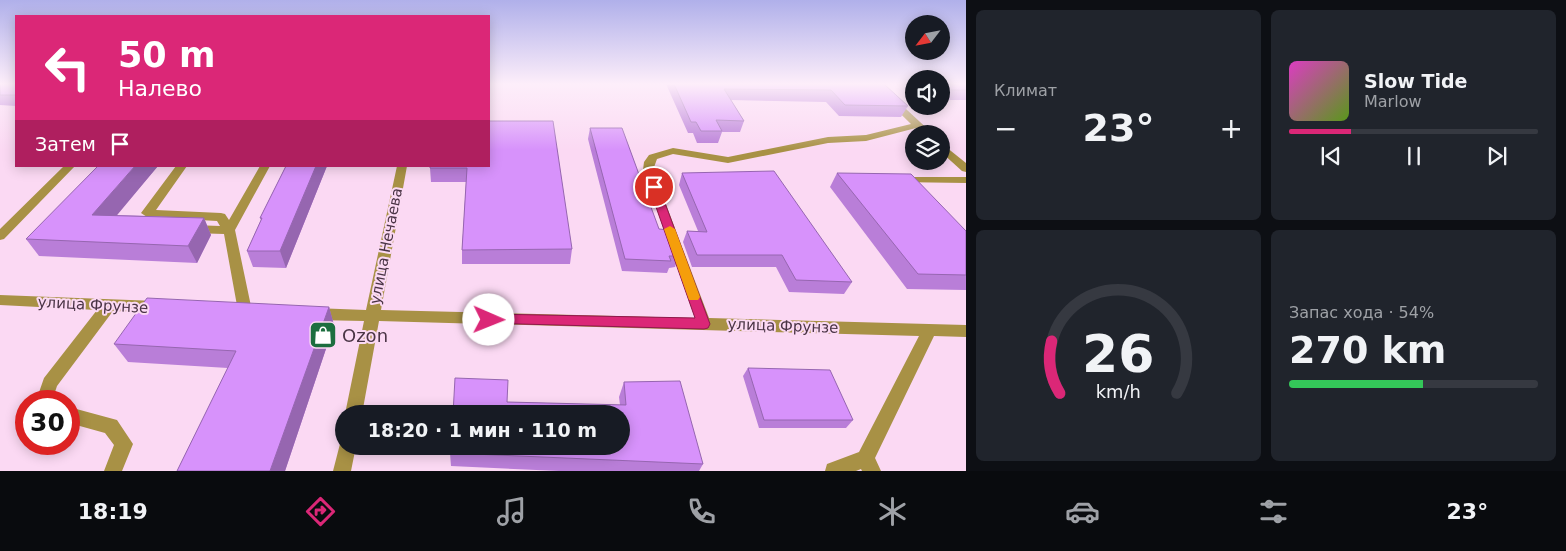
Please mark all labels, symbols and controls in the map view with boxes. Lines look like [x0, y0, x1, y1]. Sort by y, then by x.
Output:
north arrow [905, 15, 950, 60]
map controls [905, 15, 950, 170]
icon: left [35, 35, 100, 100]
text: 50 m [118, 35, 215, 75]
button: sound [905, 70, 950, 115]
text: Slow Tide [1364, 70, 1467, 92]
text: Налево [118, 76, 202, 101]
text: Климат [994, 81, 1057, 100]
text: Marlow [1364, 92, 1422, 111]
text: 23° [1083, 106, 1154, 150]
text: − [994, 112, 1017, 145]
text: + [1220, 112, 1243, 145]
button: layers [905, 125, 950, 170]
icon: arrive [106, 130, 134, 158]
text: Затем [35, 133, 96, 155]
icon: previous [1317, 142, 1345, 170]
icon: pause [1400, 142, 1428, 170]
icon: next [1483, 142, 1511, 170]
pin [633, 166, 675, 208]
icon: arrive [640, 173, 668, 201]
street label: улица Нечаева [366, 186, 406, 306]
street label: улица Фрунзе [37, 293, 149, 317]
position arrow [462, 293, 514, 345]
text: Запас хода · 54% [1289, 303, 1434, 322]
street label: улица Фрунзе [727, 315, 839, 337]
shop icon: Ozon [308, 320, 338, 350]
text: 26 [1082, 324, 1155, 384]
place label: Ozon [342, 325, 388, 346]
text: 270 km [1289, 328, 1446, 372]
text: km/h [1096, 381, 1141, 402]
speed limit sign: 30 [15, 390, 80, 455]
text: 18:20 · 1 мин · 110 m [368, 419, 597, 441]
icon: directions [303, 494, 338, 529]
icon: music [494, 494, 529, 529]
icon: phone [684, 494, 719, 529]
icon: climate [875, 494, 910, 529]
icon: car [1065, 494, 1100, 529]
icon: filters [1256, 494, 1291, 529]
text: 18:19 [78, 499, 148, 524]
text: 23° [1447, 499, 1488, 524]

